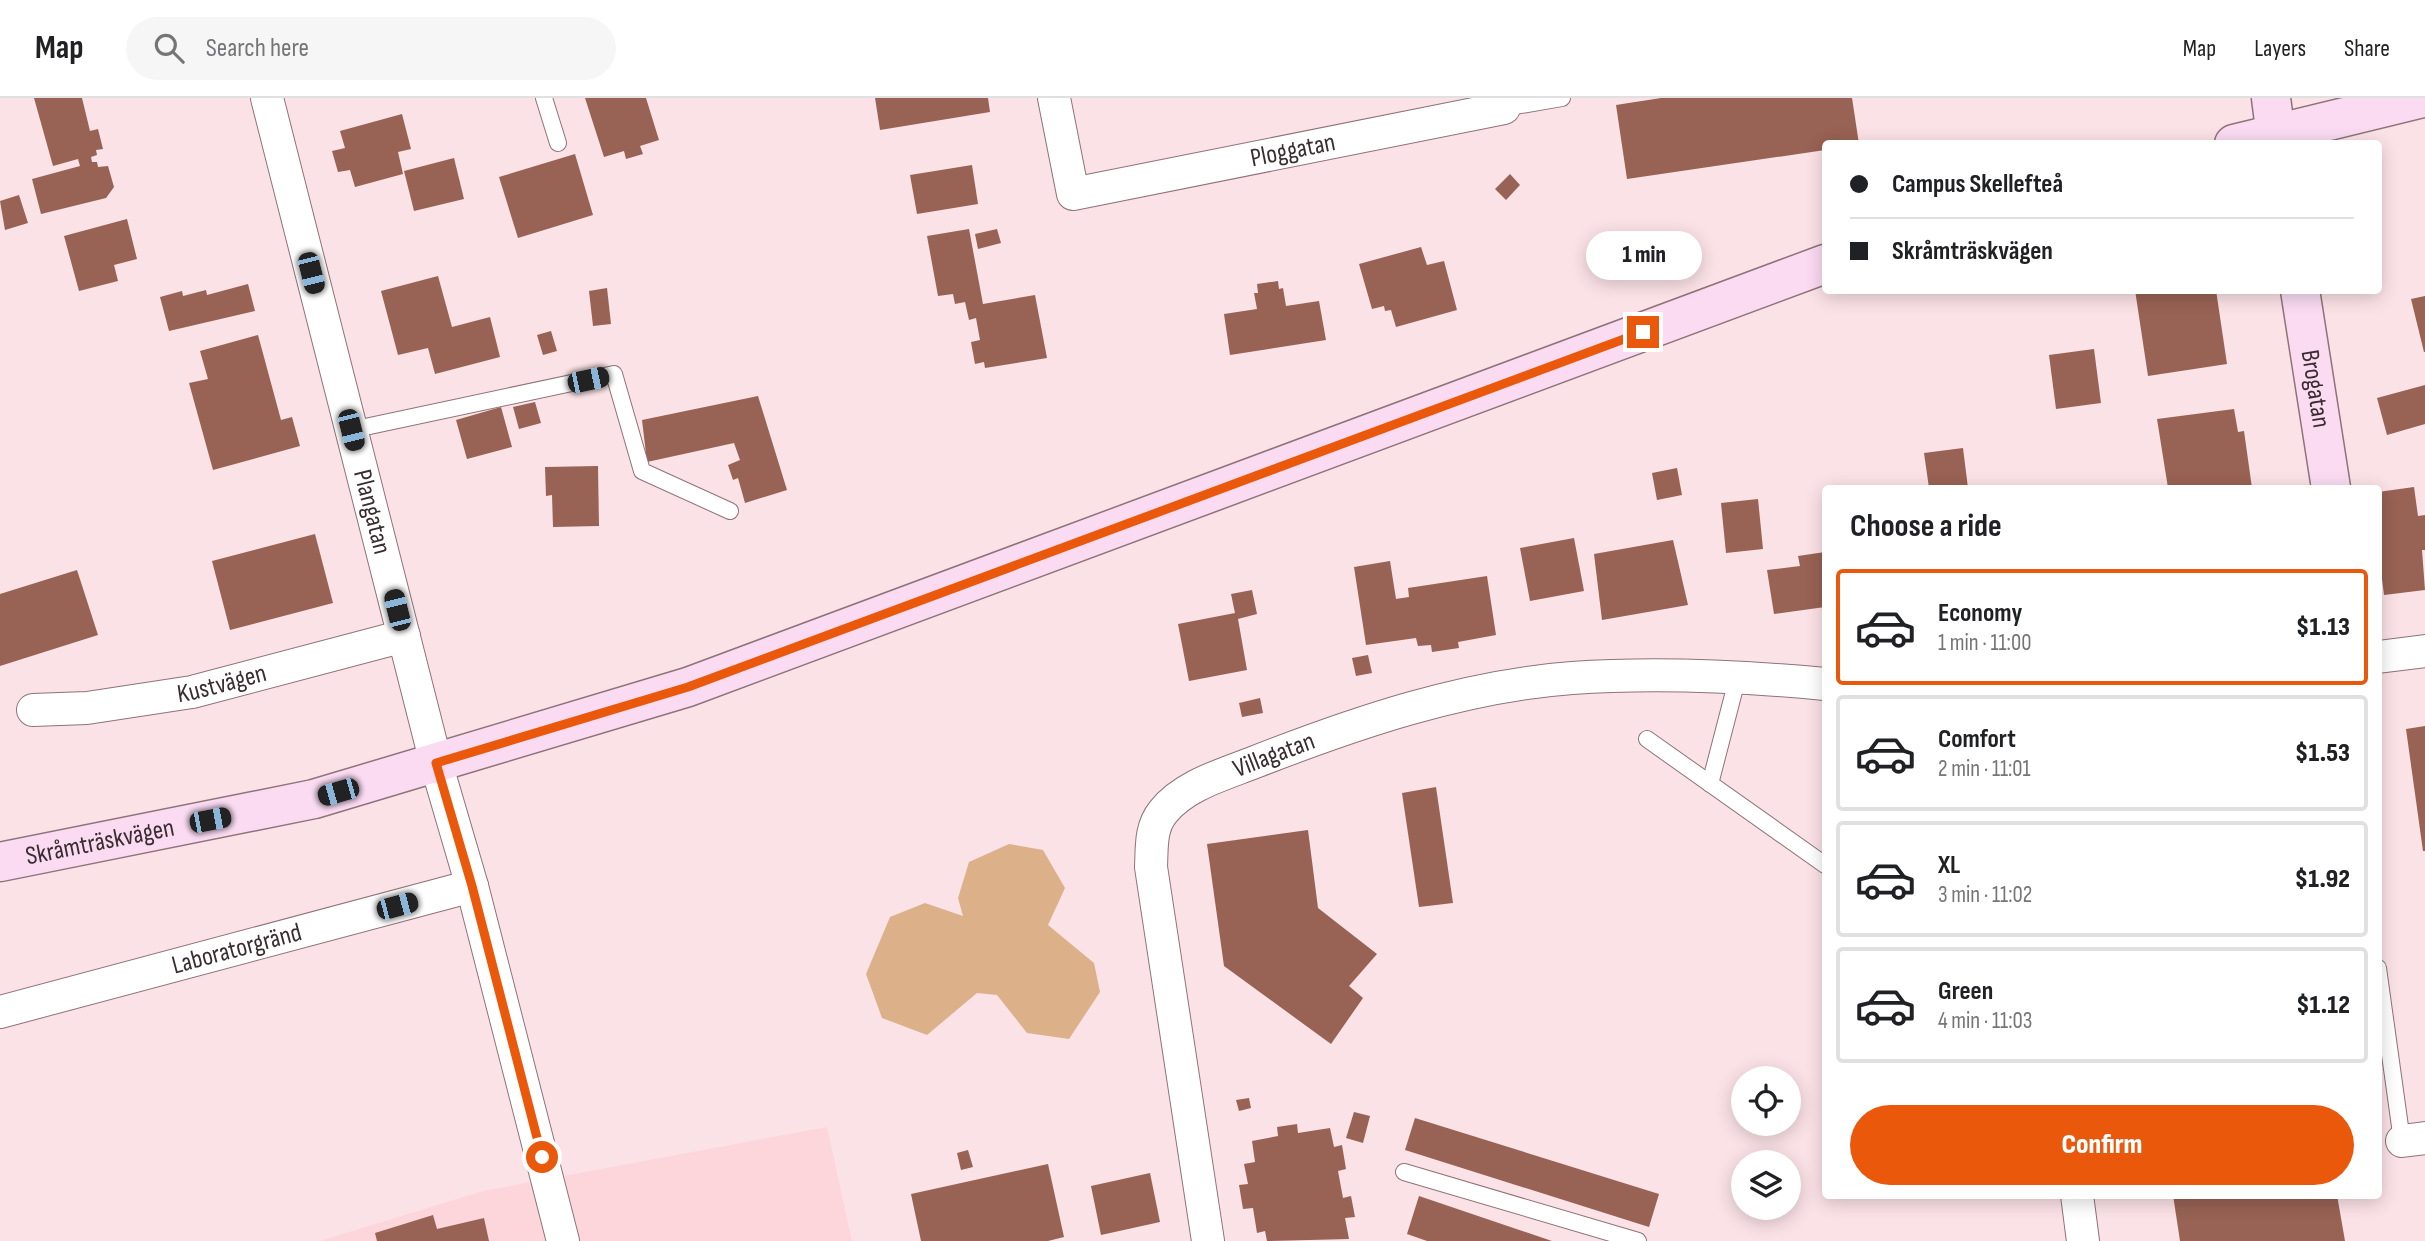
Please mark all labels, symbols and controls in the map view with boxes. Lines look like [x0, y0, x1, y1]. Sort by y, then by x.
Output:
search box [126, 17, 616, 80]
text: Map [35, 28, 84, 68]
icon: search [150, 29, 188, 67]
text: Search here [206, 33, 309, 64]
text: Map [2183, 34, 2216, 63]
text: Layers [2254, 34, 2306, 63]
text: Share [2344, 34, 2390, 63]
street label: Ploggatan [1248, 127, 1338, 174]
text: Campus Skellefteå [1892, 169, 2063, 200]
callout: 1 min [1585, 230, 1701, 280]
text: Skråmträskvägen [1892, 236, 2053, 267]
text: 1 min [1622, 241, 1666, 269]
car [296, 250, 327, 296]
route end [1627, 316, 1659, 348]
street label: Brogatan [2294, 348, 2337, 430]
car [566, 365, 611, 395]
car [336, 407, 367, 453]
street label: Plangatan [347, 466, 398, 557]
text: Choose a ride [1850, 507, 2002, 546]
car [382, 587, 413, 633]
icon: car [1854, 596, 1917, 659]
text: Economy [1938, 598, 2022, 629]
text: $1.13 [2296, 612, 2350, 643]
text: 1 min · 11:00 [1938, 629, 2031, 657]
street label: Kustvägen [175, 658, 270, 710]
icon: car [1854, 722, 1917, 785]
text: Comfort [1938, 724, 2016, 755]
street label: Villagatan [1229, 725, 1319, 784]
text: $1.53 [2295, 738, 2350, 769]
text: 2 min · 11:01 [1938, 755, 2031, 783]
car [315, 776, 362, 808]
car [188, 806, 233, 834]
street label: Skråmträskvägen [23, 812, 177, 872]
icon: car [1854, 848, 1917, 911]
text: XL [1938, 850, 1960, 881]
text: $1.92 [2295, 864, 2350, 895]
text: 3 min · 11:02 [1938, 881, 2032, 909]
car [374, 890, 421, 922]
street label: Laboratorgränd [168, 917, 305, 981]
icon: car [1854, 974, 1917, 1037]
text: Green [1938, 976, 1993, 1007]
text: $1.12 [2296, 990, 2350, 1021]
text: 4 min · 11:03 [1938, 1007, 2032, 1035]
map controls [1731, 1066, 1801, 1220]
button: locate [1731, 1066, 1801, 1136]
button: Confirm [1850, 1105, 2354, 1185]
route start [526, 1141, 558, 1173]
button: layers [1731, 1150, 1801, 1220]

